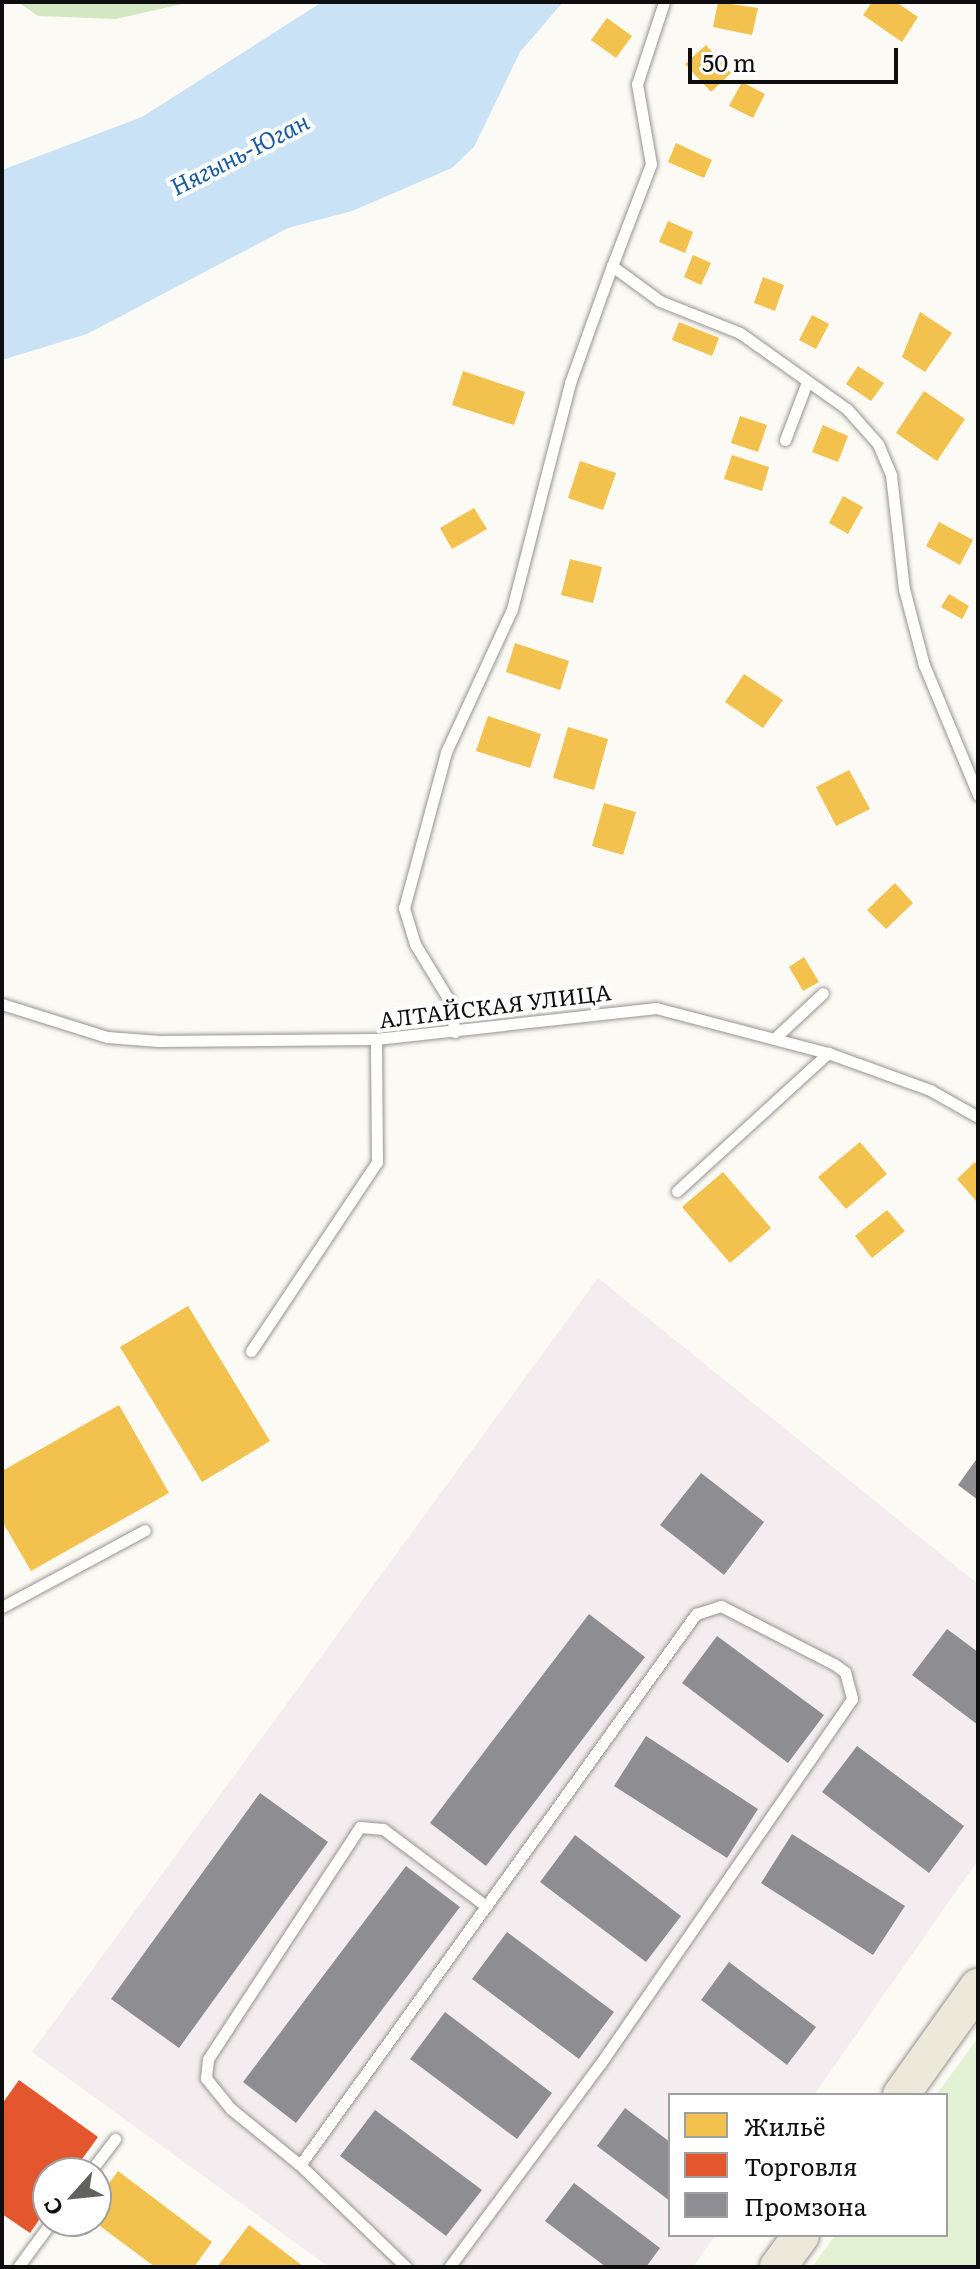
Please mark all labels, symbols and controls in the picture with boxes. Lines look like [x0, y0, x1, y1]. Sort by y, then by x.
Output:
scale bar [692, 32, 902, 82]
text: 50 m [702, 44, 756, 79]
water label: Нягынь-Юган [165, 106, 313, 200]
street label: АЛТАЙСКАЯ УЛИЦА [378, 978, 612, 1032]
legend [668, 2093, 948, 2237]
text: Жильё [744, 2108, 825, 2143]
text: Торговля [744, 2148, 857, 2183]
north arrow [32, 2157, 112, 2237]
text: Промзона [744, 2188, 867, 2223]
text: С [34, 2193, 70, 2222]

